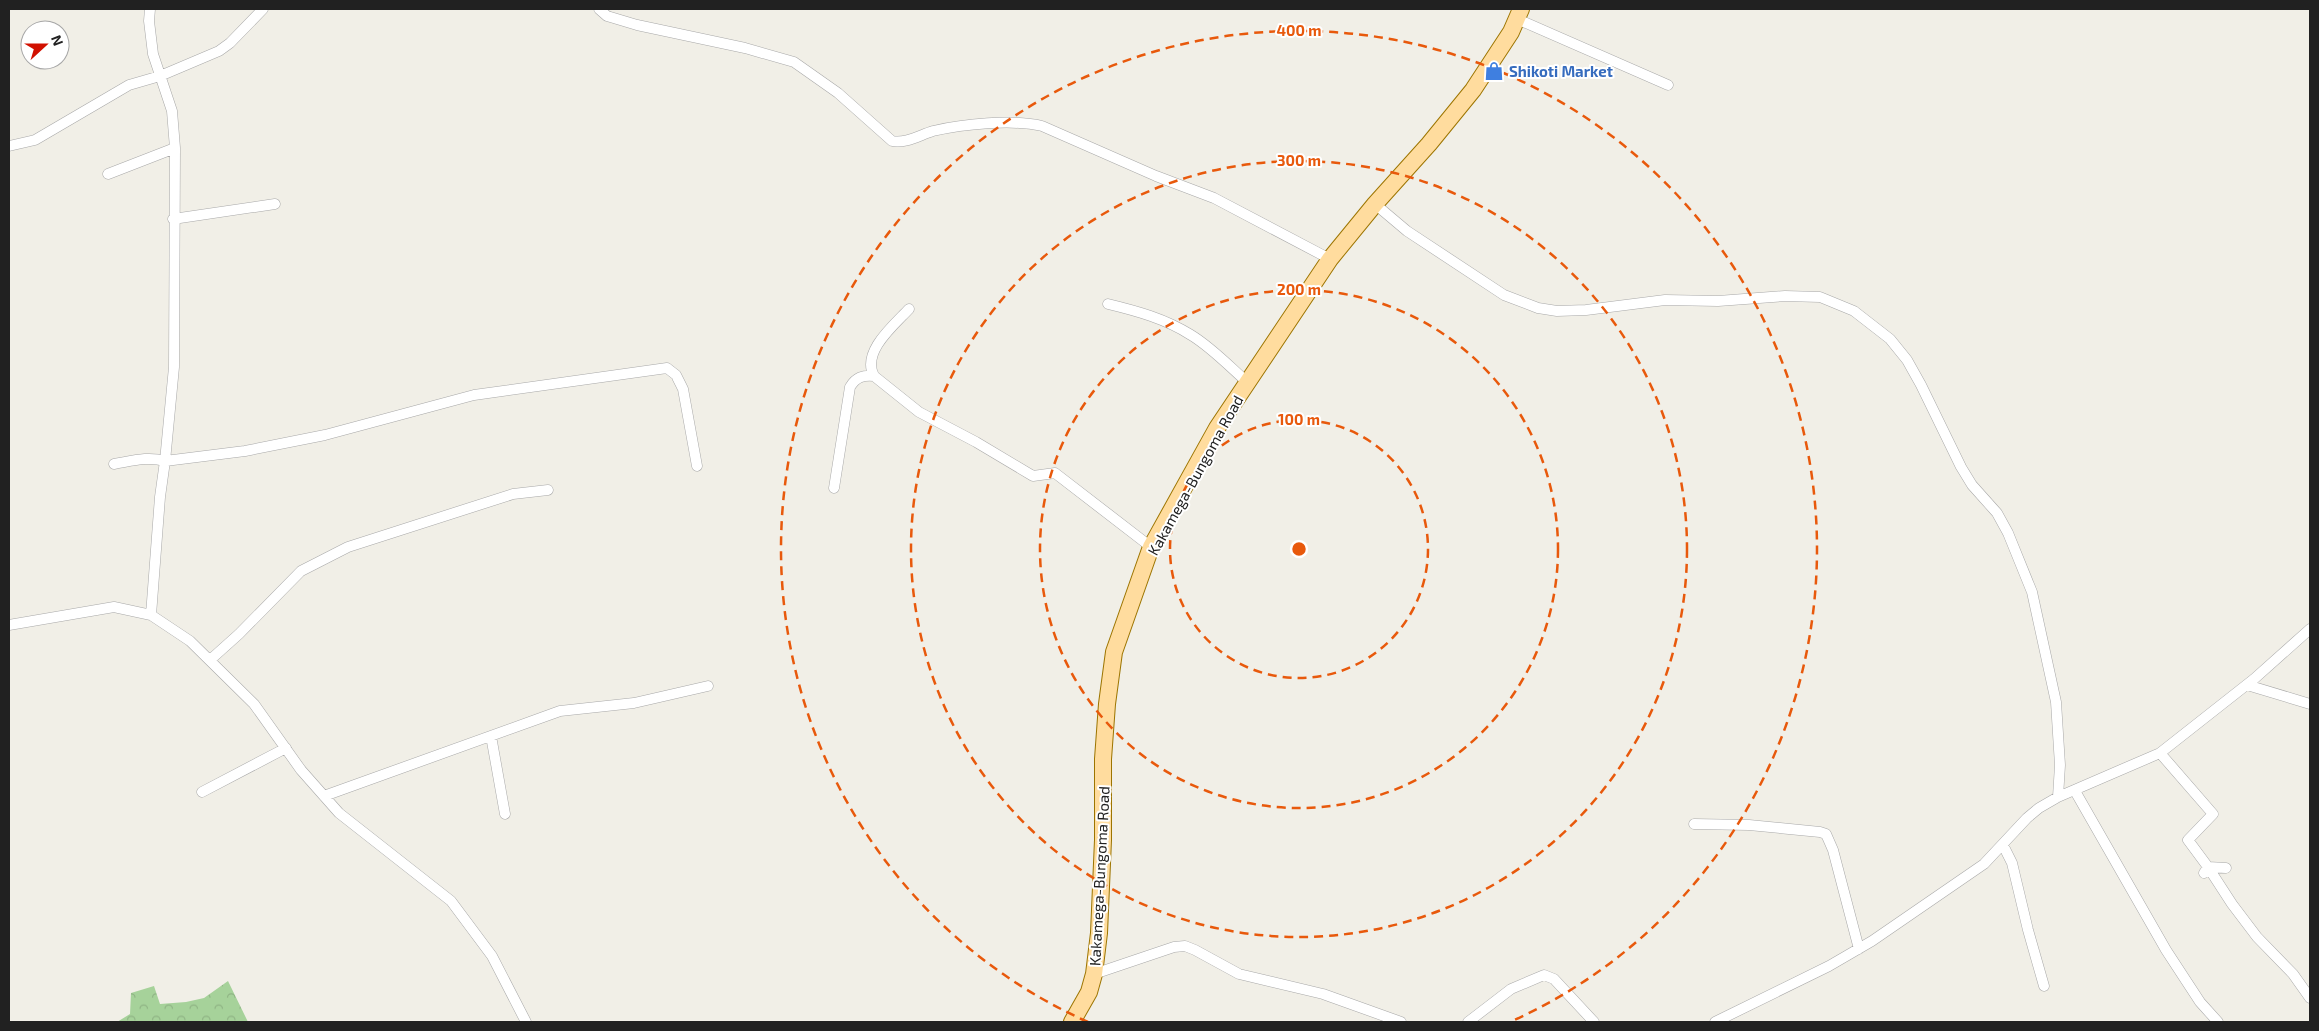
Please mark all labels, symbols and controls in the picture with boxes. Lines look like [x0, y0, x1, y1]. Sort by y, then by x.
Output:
north arrow [20, 20, 70, 70]
text: 400 m [1277, 21, 1321, 39]
text: N [48, 32, 67, 48]
shop icon: Shikoti Market [1483, 60, 1505, 82]
place label: Shikoti Market [1509, 62, 1613, 80]
text: 300 m [1277, 151, 1321, 169]
text: 200 m [1277, 280, 1321, 298]
street label: Kakamega-Bungoma Road [1143, 392, 1247, 558]
text: 100 m [1278, 410, 1320, 428]
centre of rings [1290, 540, 1308, 558]
street label: Kakamega-Bungoma Road [1085, 786, 1113, 966]

